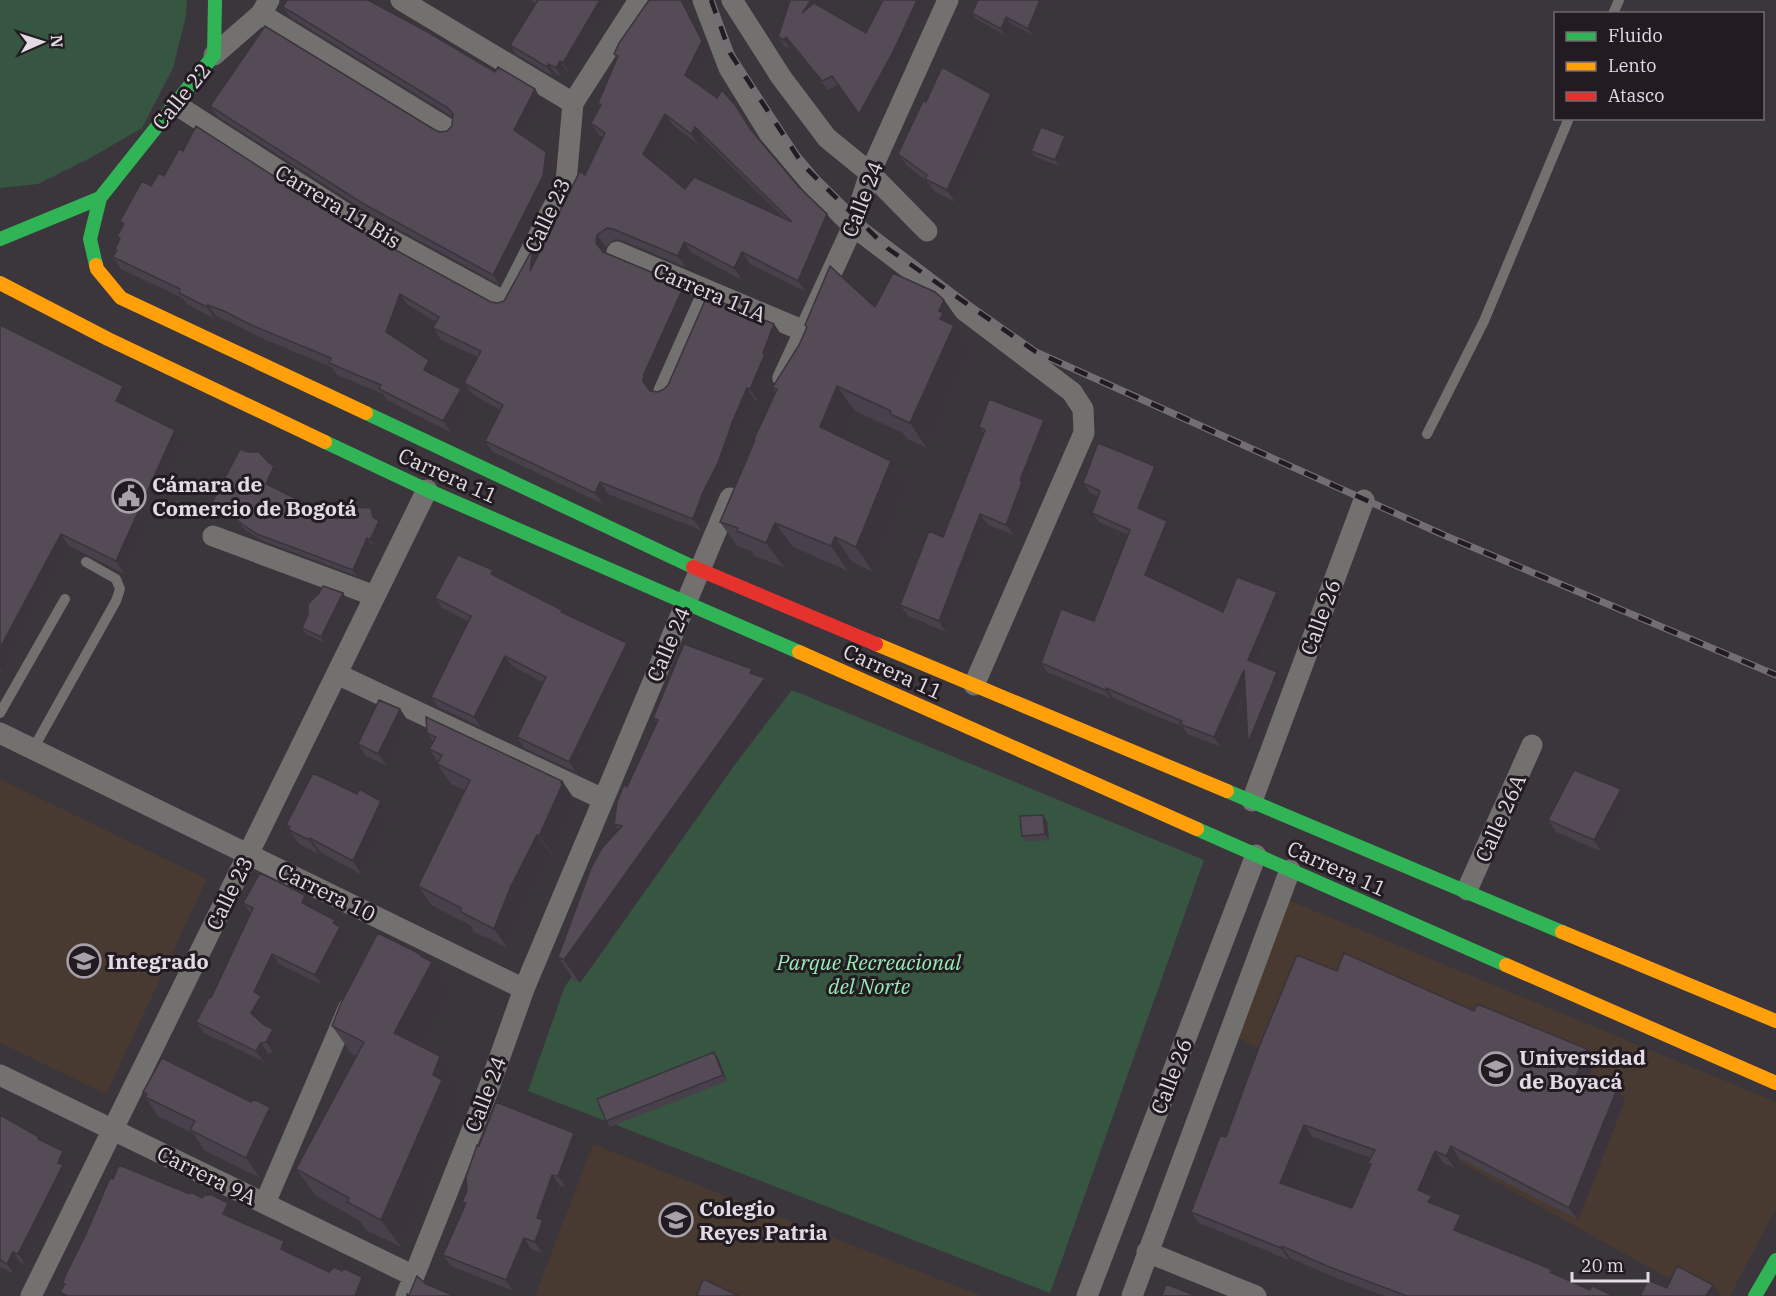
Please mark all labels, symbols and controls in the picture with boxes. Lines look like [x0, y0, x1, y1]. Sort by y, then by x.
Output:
north arrow [12, 12, 72, 72]
legend [1554, 12, 1764, 120]
text: Fluido [1608, 24, 1663, 47]
text: N [47, 34, 67, 48]
text: Lento [1608, 54, 1656, 77]
street label: Calle 22 [145, 57, 217, 135]
text: Atasco [1608, 84, 1664, 107]
street label: Calle 24 [835, 157, 889, 241]
street label: Carrera 11 Bis [270, 158, 406, 254]
street label: Calle 23 [518, 173, 576, 257]
street label: Carrera 11A [649, 256, 771, 329]
street label: Carrera 11 [394, 441, 502, 509]
place label: Cámara de Comercio de Bogotá [152, 470, 357, 522]
public building icon: Cámara de Comercio de Bogotá [111, 478, 147, 514]
street label: Calle 26 [1293, 575, 1347, 659]
street label: Calle 24 [640, 602, 696, 686]
street label: Carrera 11 [839, 637, 947, 705]
street label: Calle 26A [1468, 769, 1532, 866]
street label: Carrera 11 [1283, 834, 1391, 902]
street label: Calle 23 [199, 851, 259, 935]
street label: Carrera 10 [273, 856, 381, 928]
school or university icon: Integrado [66, 943, 102, 979]
place label: Integrado [107, 947, 209, 975]
park label: Parque Recreacional del Norte [776, 948, 962, 1000]
street label: Calle 26 [1144, 1034, 1198, 1118]
place label: Universidad de Boyacá [1519, 1043, 1646, 1095]
school or university icon: Universidad de Boyacá [1478, 1051, 1514, 1087]
street label: Calle 24 [458, 1052, 512, 1136]
street label: Carrera 9A [153, 1139, 262, 1211]
place label: Colegio Reyes Patria [699, 1194, 828, 1246]
school or university icon: Colegio Reyes Patria [658, 1202, 694, 1238]
scale bar [1572, 1245, 1648, 1283]
text: 20 m [1581, 1254, 1624, 1277]

